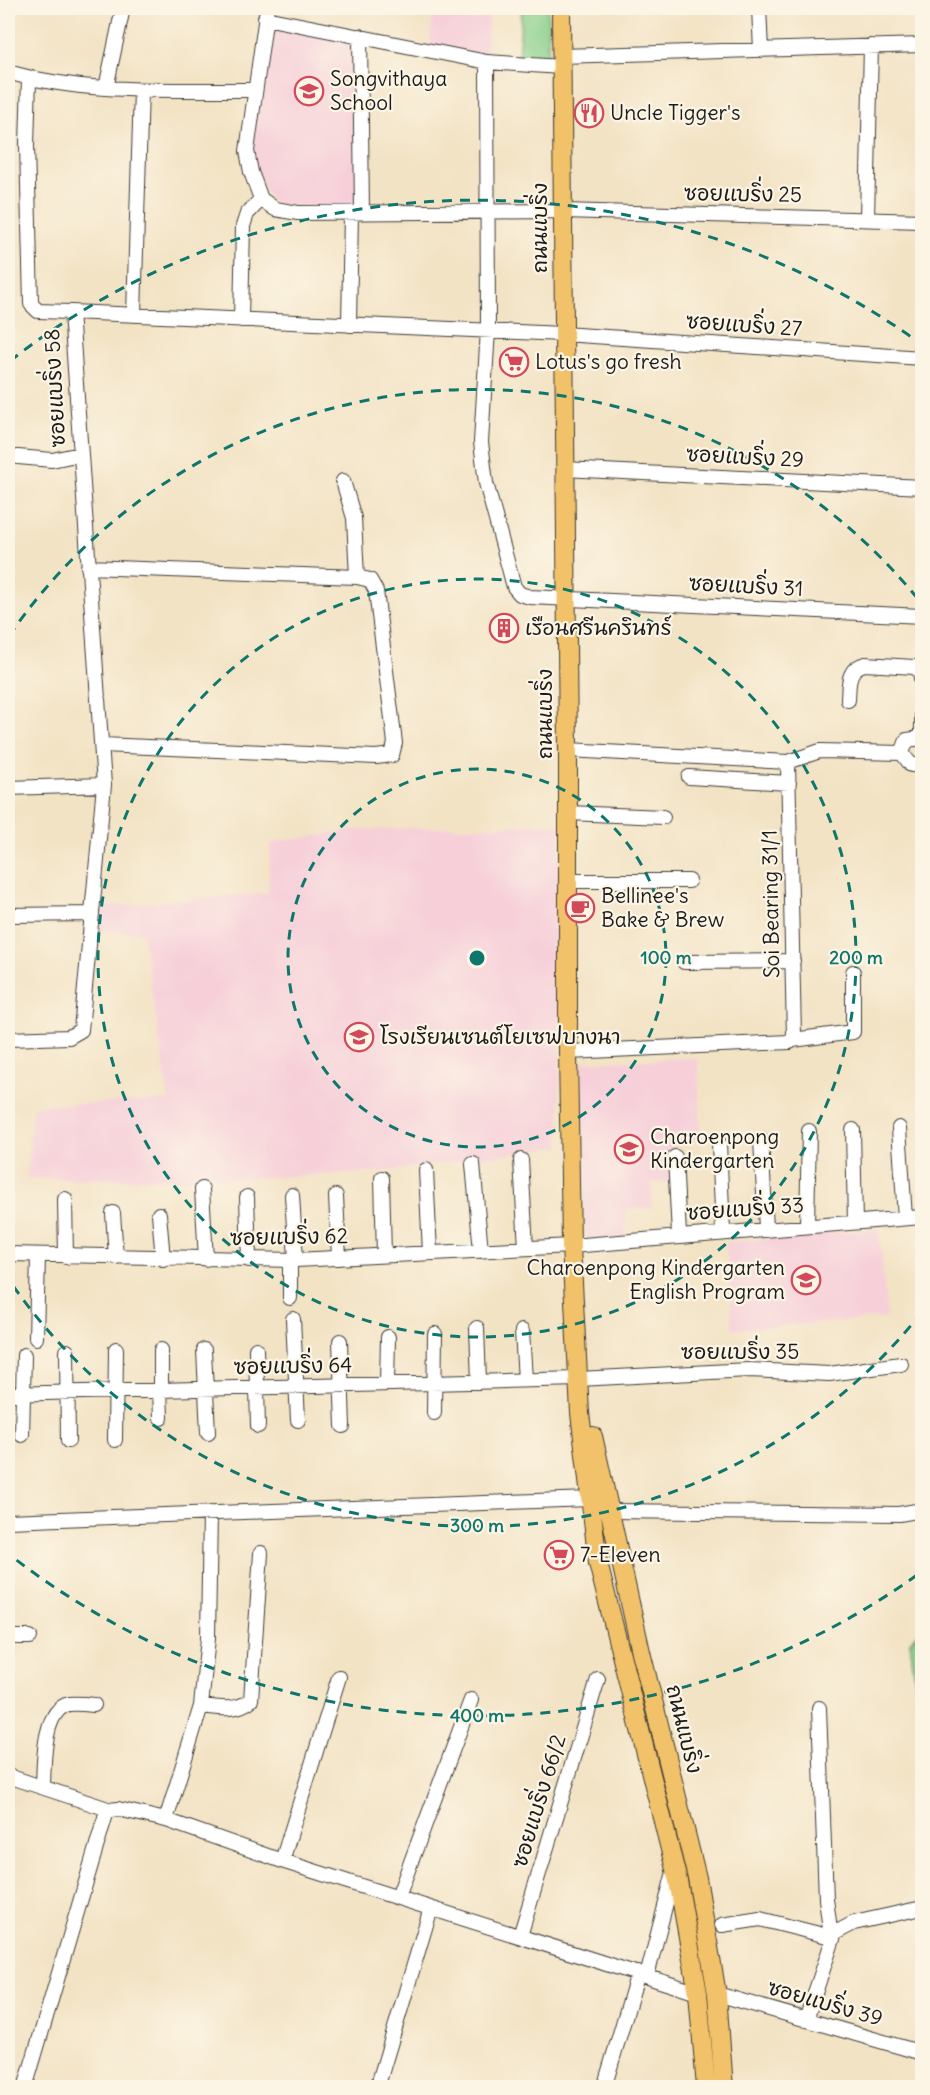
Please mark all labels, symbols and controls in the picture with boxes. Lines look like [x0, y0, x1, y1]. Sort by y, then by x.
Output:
place label: Songvithaya School [330, 65, 447, 116]
school or university icon: Songvithaya School [293, 75, 325, 107]
restaurant icon: Uncle Tigger's [573, 97, 605, 129]
place label: Uncle Tigger's [610, 99, 741, 126]
street label: ซอยแบริ่ง 25 [684, 176, 802, 208]
street label: ถนนแบริ่ง [523, 183, 553, 273]
street label: ซอยแบริ่ง 27 [685, 304, 803, 342]
street label: ซอยแบริ่ง 58 [35, 328, 71, 448]
supermarket icon: Lotus's go fresh [498, 346, 530, 378]
place label: Lotus's go fresh [535, 348, 682, 375]
street label: ซอยแบริ่ง 29 [685, 437, 805, 473]
street label: ซอยแบริ่ง 31 [688, 566, 804, 602]
building icon: เรือนศรีนครินทร์ [488, 612, 520, 644]
place label: เรือนศรีนครินทร์ [525, 614, 671, 641]
street label: ถนนแบริ่ง [528, 669, 558, 759]
street label: Soi Bearing 31/1 [756, 830, 785, 978]
place label: Bellinee's Bake & Brew [601, 882, 724, 933]
cafe icon: Bellinee's Bake & Brew [564, 892, 596, 924]
text: 100 m [641, 946, 692, 969]
text: 200 m [829, 946, 883, 969]
centre of rings [467, 948, 487, 968]
school or university icon: โรงเรียนเซนต์โยเซฟบางนา [343, 1021, 375, 1053]
place label: โรงเรียนเซนต์โยเซฟบางนา [380, 1023, 621, 1050]
place label: Charoenpong Kindergarten [650, 1123, 779, 1174]
school or university icon: Charoenpong Kindergarten [613, 1133, 645, 1165]
street label: ซอยแบริ่ง 33 [685, 1188, 805, 1226]
street label: ซอยแบริ่ง 62 [230, 1219, 348, 1251]
place label: Charoenpong Kindergarten English Program [526, 1254, 785, 1305]
school or university icon: Charoenpong Kindergarten English Program [790, 1264, 822, 1296]
street label: ซอยแบริ่ง 35 [681, 1335, 799, 1365]
street label: ซอยแบริ่ง 64 [233, 1348, 353, 1380]
text: 300 m [450, 1514, 504, 1537]
supermarket icon: 7-Eleven [543, 1539, 575, 1571]
place label: 7-Eleven [580, 1541, 661, 1568]
street label: ถนนแบริ่ง [660, 1681, 712, 1776]
text: 400 m [450, 1704, 504, 1727]
street label: ซอยแบริ่ง 66/2 [502, 1730, 572, 1871]
street label: ซอยแบริ่ง 39 [764, 1970, 887, 2032]

